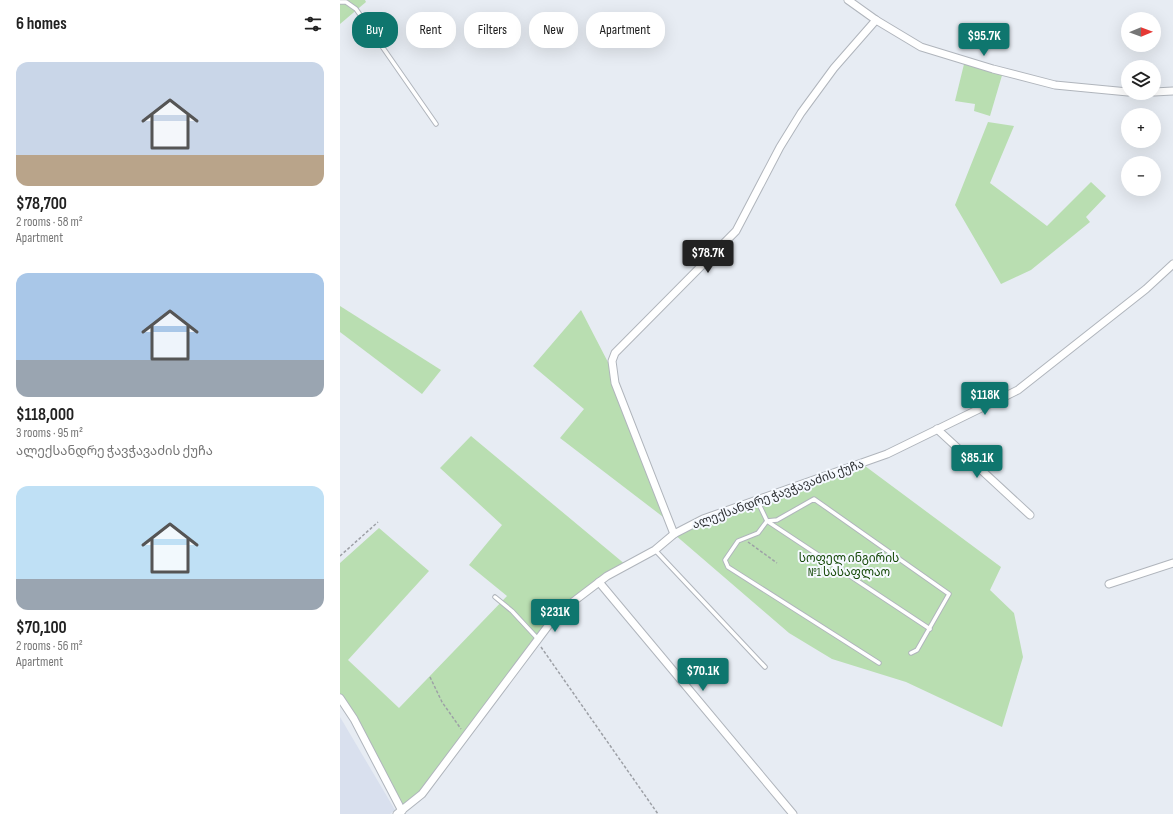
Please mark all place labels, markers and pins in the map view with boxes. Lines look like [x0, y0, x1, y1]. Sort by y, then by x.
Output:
pin: $95.7K [951, 23, 1017, 57]
pin: $78.7K [675, 240, 741, 274]
pin: $118K [957, 382, 1013, 416]
pin: $85.1K [944, 445, 1010, 479]
pin: $231K [527, 599, 583, 633]
pin: $70.1K [670, 658, 736, 692]

